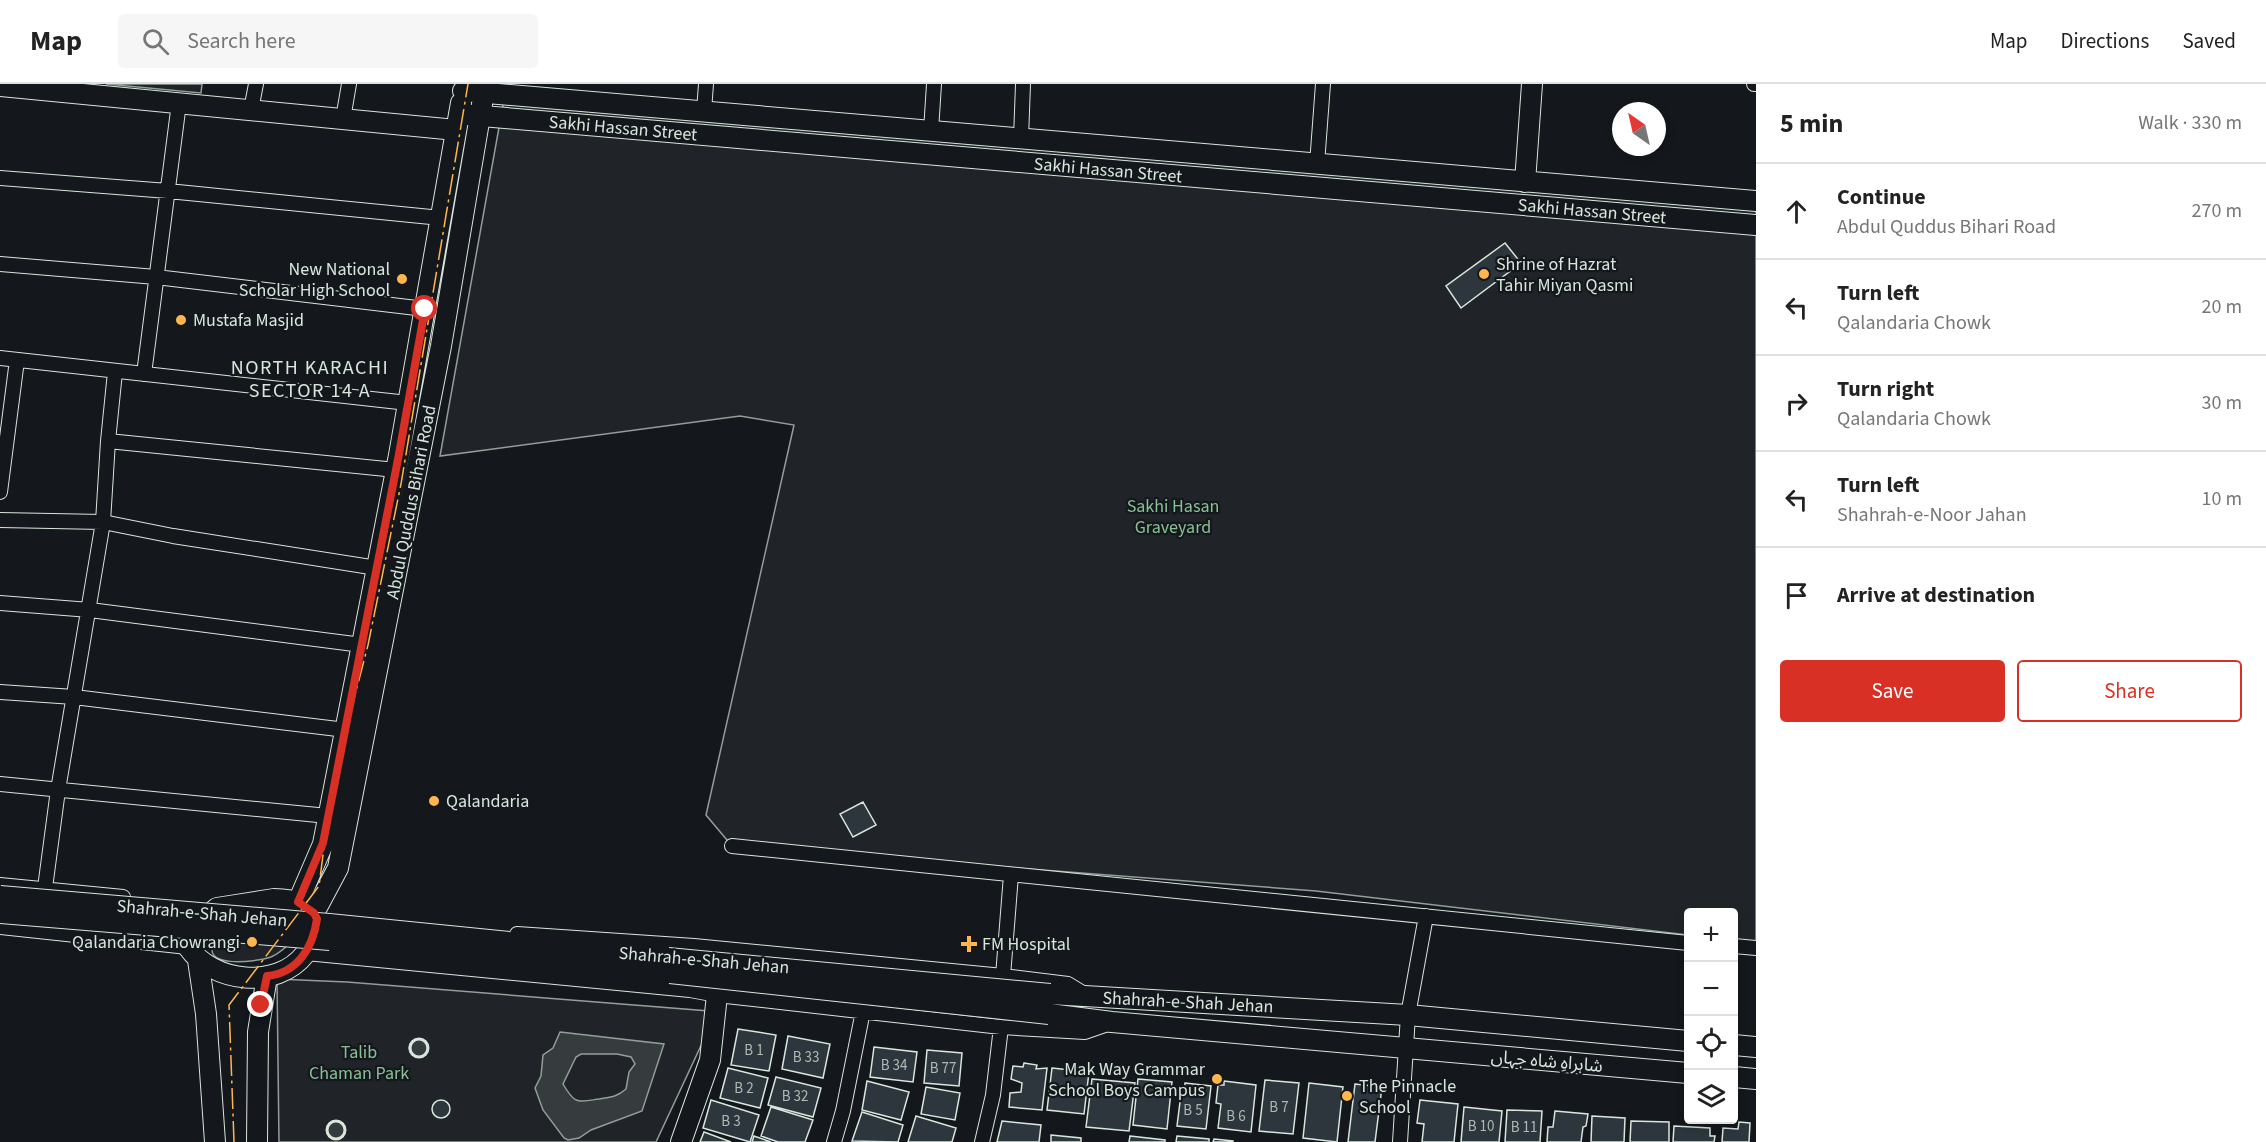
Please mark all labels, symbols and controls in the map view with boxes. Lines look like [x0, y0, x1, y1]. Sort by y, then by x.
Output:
search box [118, 14, 538, 68]
text: Map [30, 21, 82, 61]
icon: search [139, 25, 172, 58]
text: Search here [187, 25, 296, 57]
text: Map [1990, 26, 2028, 56]
text: Directions [2061, 26, 2149, 56]
text: Saved [2182, 26, 2236, 56]
north arrow [1612, 102, 1666, 156]
text: 5 min [1780, 105, 1843, 142]
text: Walk · 330 m [2138, 109, 2242, 137]
street label: Sakhi Hassan Street [548, 110, 698, 147]
street label: Sakhi Hassan Street [1033, 152, 1183, 189]
text: Continue [1837, 181, 1926, 213]
street label: Sakhi Hassan Street [1517, 193, 1667, 230]
icon: ahead [1780, 195, 1813, 228]
text: 270 m [2192, 197, 2242, 225]
text: Abdul Quddus Bihari Road [1837, 213, 2056, 241]
place label: Shrine of Hazrat Tahir Miyan Qasmi [1496, 252, 1633, 298]
place label: New National Scholar High School [239, 257, 390, 303]
marker: Shrine of Hazrat Tahir Miyan Qasmi [1477, 267, 1491, 281]
marker: New National Scholar High School [395, 272, 409, 286]
text: Turn left [1837, 277, 1919, 309]
icon: left [1780, 291, 1813, 324]
text: 20 m [2202, 293, 2242, 321]
route start [411, 295, 437, 321]
place label: Mustafa Masjid [193, 308, 304, 333]
text: Qalandaria Chowk [1837, 309, 1991, 337]
marker: Mustafa Masjid [174, 313, 188, 327]
district label: NORTH KARACHI SECTOR 14 A [231, 354, 389, 405]
text: Turn right [1837, 373, 1934, 405]
icon: right [1780, 387, 1813, 420]
text: 30 m [2202, 389, 2242, 417]
street label: Abdul Quddus Bihari Road [380, 403, 443, 601]
text: Qalandaria Chowk [1837, 405, 1991, 433]
text: Turn left [1837, 469, 1919, 501]
icon: left [1780, 483, 1813, 516]
text: 10 m [2202, 485, 2242, 513]
park label: Sakhi Hasan Graveyard [1127, 494, 1219, 540]
text: Shahrah-e-Noor Jahan [1837, 501, 2027, 529]
icon: arrive [1780, 579, 1813, 612]
text: Arrive at destination [1837, 579, 2035, 611]
button: Save [1780, 660, 2005, 722]
button: Share [2017, 660, 2242, 722]
place label: Qalandaria [446, 789, 529, 814]
marker: Qalandaria [427, 794, 441, 808]
street label: Shahrah-e-Shah Jehan [116, 894, 288, 933]
map controls [1684, 908, 1738, 1124]
button: + [1684, 908, 1738, 962]
place label: Qalandaria Chowrangi [72, 930, 240, 955]
place label: FM Hospital [982, 932, 1070, 957]
marker: Qalandaria Chowrangi [245, 935, 259, 949]
marker: FM Hospital [960, 935, 978, 953]
street label: Shahrah-e-Shah Jehan [618, 941, 790, 980]
button: − [1684, 962, 1738, 1016]
street label: Shahrah-e-Shah Jehan [1102, 986, 1274, 1019]
route end [247, 991, 273, 1017]
button: locate [1684, 1016, 1738, 1070]
park label: Talib Chaman Park [309, 1040, 409, 1086]
house number: B 1 [744, 1040, 764, 1061]
street label: شاہراہِ شاہ جہاں [1490, 1044, 1604, 1079]
house number: B 33 [793, 1047, 819, 1068]
house number: B 34 [881, 1055, 908, 1076]
place label: Mak Way Grammar School Boys Campus [1048, 1057, 1206, 1103]
house number: B 77 [930, 1058, 956, 1079]
button: layers [1684, 1070, 1738, 1124]
marker: Mak Way Grammar School Boys Campus [1210, 1072, 1224, 1086]
place label: The Pinnacle School [1359, 1074, 1456, 1120]
house number: B 2 [734, 1078, 754, 1099]
house number: B 32 [782, 1086, 808, 1107]
marker: The Pinnacle School [1340, 1089, 1354, 1103]
house number: B 7 [1269, 1097, 1289, 1118]
house number: B 5 [1183, 1100, 1203, 1121]
house number: B 6 [1226, 1106, 1246, 1127]
house number: B 3 [721, 1111, 741, 1132]
house number: B 10 [1468, 1116, 1494, 1137]
house number: B 11 [1511, 1117, 1537, 1138]

